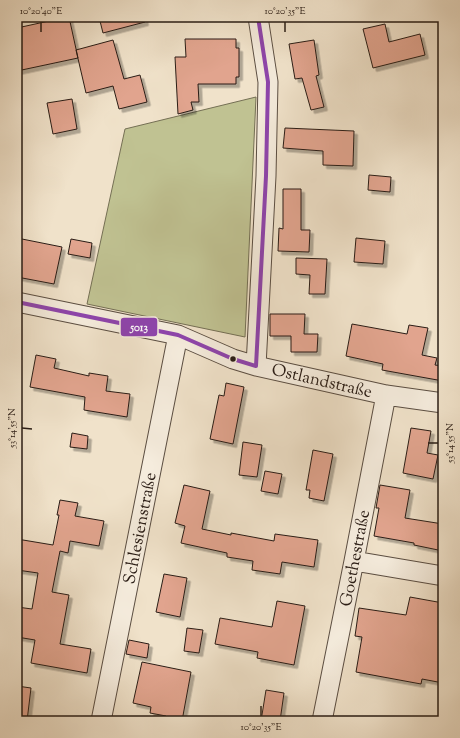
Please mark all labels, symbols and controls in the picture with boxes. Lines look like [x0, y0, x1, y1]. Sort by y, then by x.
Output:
text: 10°20'40"E [20, 4, 62, 19]
text: 10°20'35"E [265, 4, 306, 19]
line badge: 5013 [120, 317, 158, 337]
text: 5013 [129, 320, 148, 336]
unlabelled marker [228, 354, 238, 364]
street label: Ostlandstraße [269, 359, 374, 405]
text: 53°14'55"N [5, 408, 20, 449]
text: 53°14'55"N [443, 423, 458, 464]
street label: Schlesienstraße [118, 470, 164, 586]
street label: Goethestraße [335, 508, 377, 609]
text: 10°20'35"E [241, 720, 282, 735]

